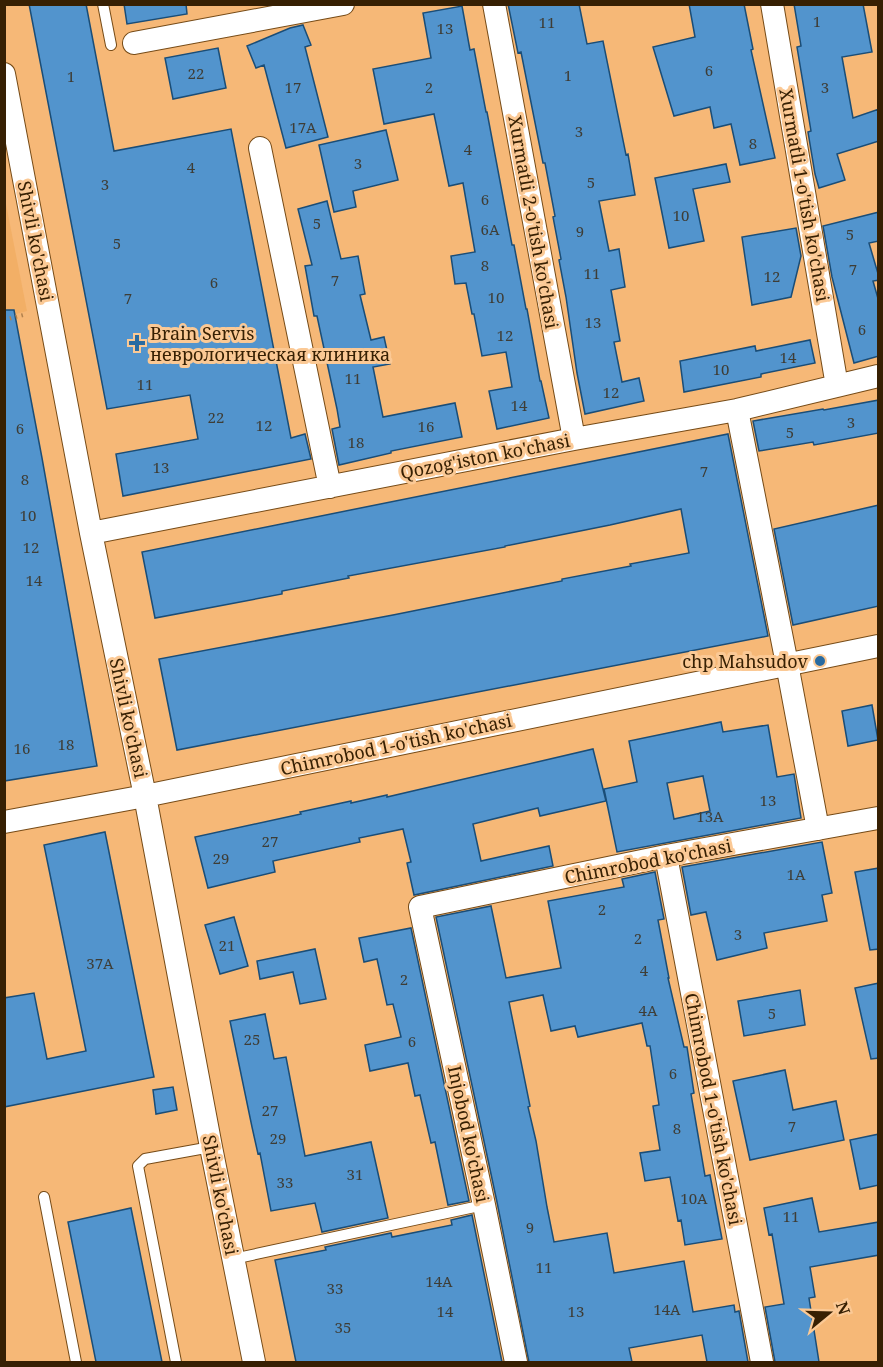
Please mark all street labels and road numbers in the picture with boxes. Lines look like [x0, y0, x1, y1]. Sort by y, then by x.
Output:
street label: Xurmatli 1-o'tish ko'chasi [774, 87, 836, 304]
street label: Xurmatli 2-o'tish ko'chasi [503, 114, 565, 331]
street label: Shivli ko'chasi [13, 179, 59, 303]
street label: Qozog'iston ko'chasi [398, 428, 572, 484]
street label: Shivli ko'chasi [105, 656, 153, 780]
street label: Chimrobod 1-o'tish ko'chasi [278, 708, 514, 780]
street label: Chimrobod ko'chasi [562, 833, 734, 889]
street label: Chimrobod 1-o'tish ko'chasi [680, 991, 748, 1227]
street label: Injobod ko'chasi [443, 1063, 495, 1205]
street label: Shivli ko'chasi [198, 1133, 244, 1257]

